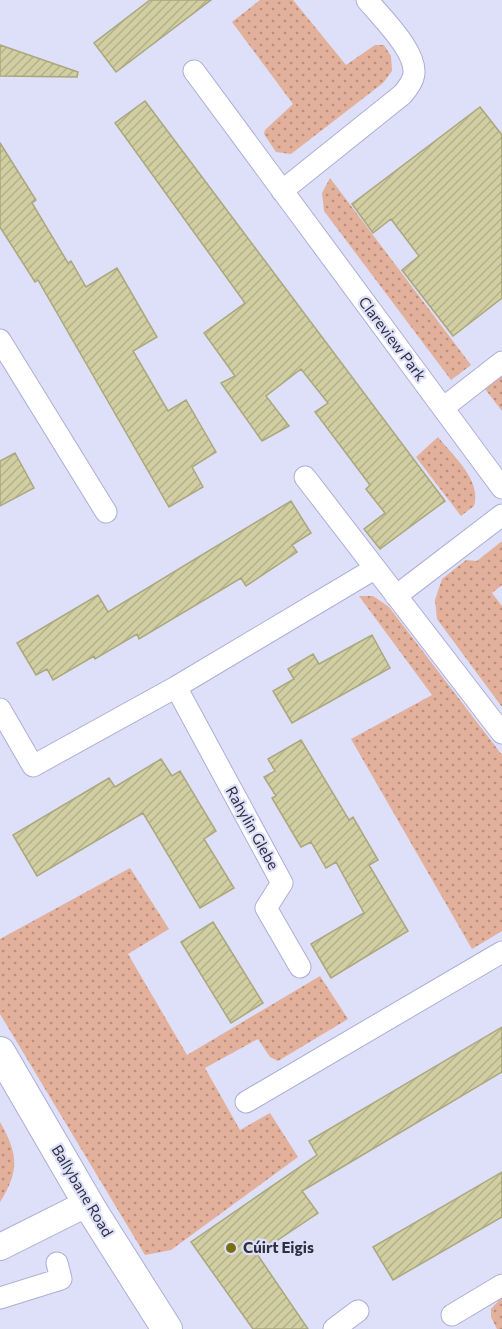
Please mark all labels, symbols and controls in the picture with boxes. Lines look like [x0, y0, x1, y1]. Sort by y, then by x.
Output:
street label: Clareview Park [355, 293, 430, 384]
street label: Rahylin Glebe [223, 783, 283, 872]
street label: Ballybane Road [48, 1141, 117, 1240]
place label: Cúirt Eigis [243, 1238, 314, 1256]
marker: Cúirt Eigis [224, 1241, 238, 1255]

